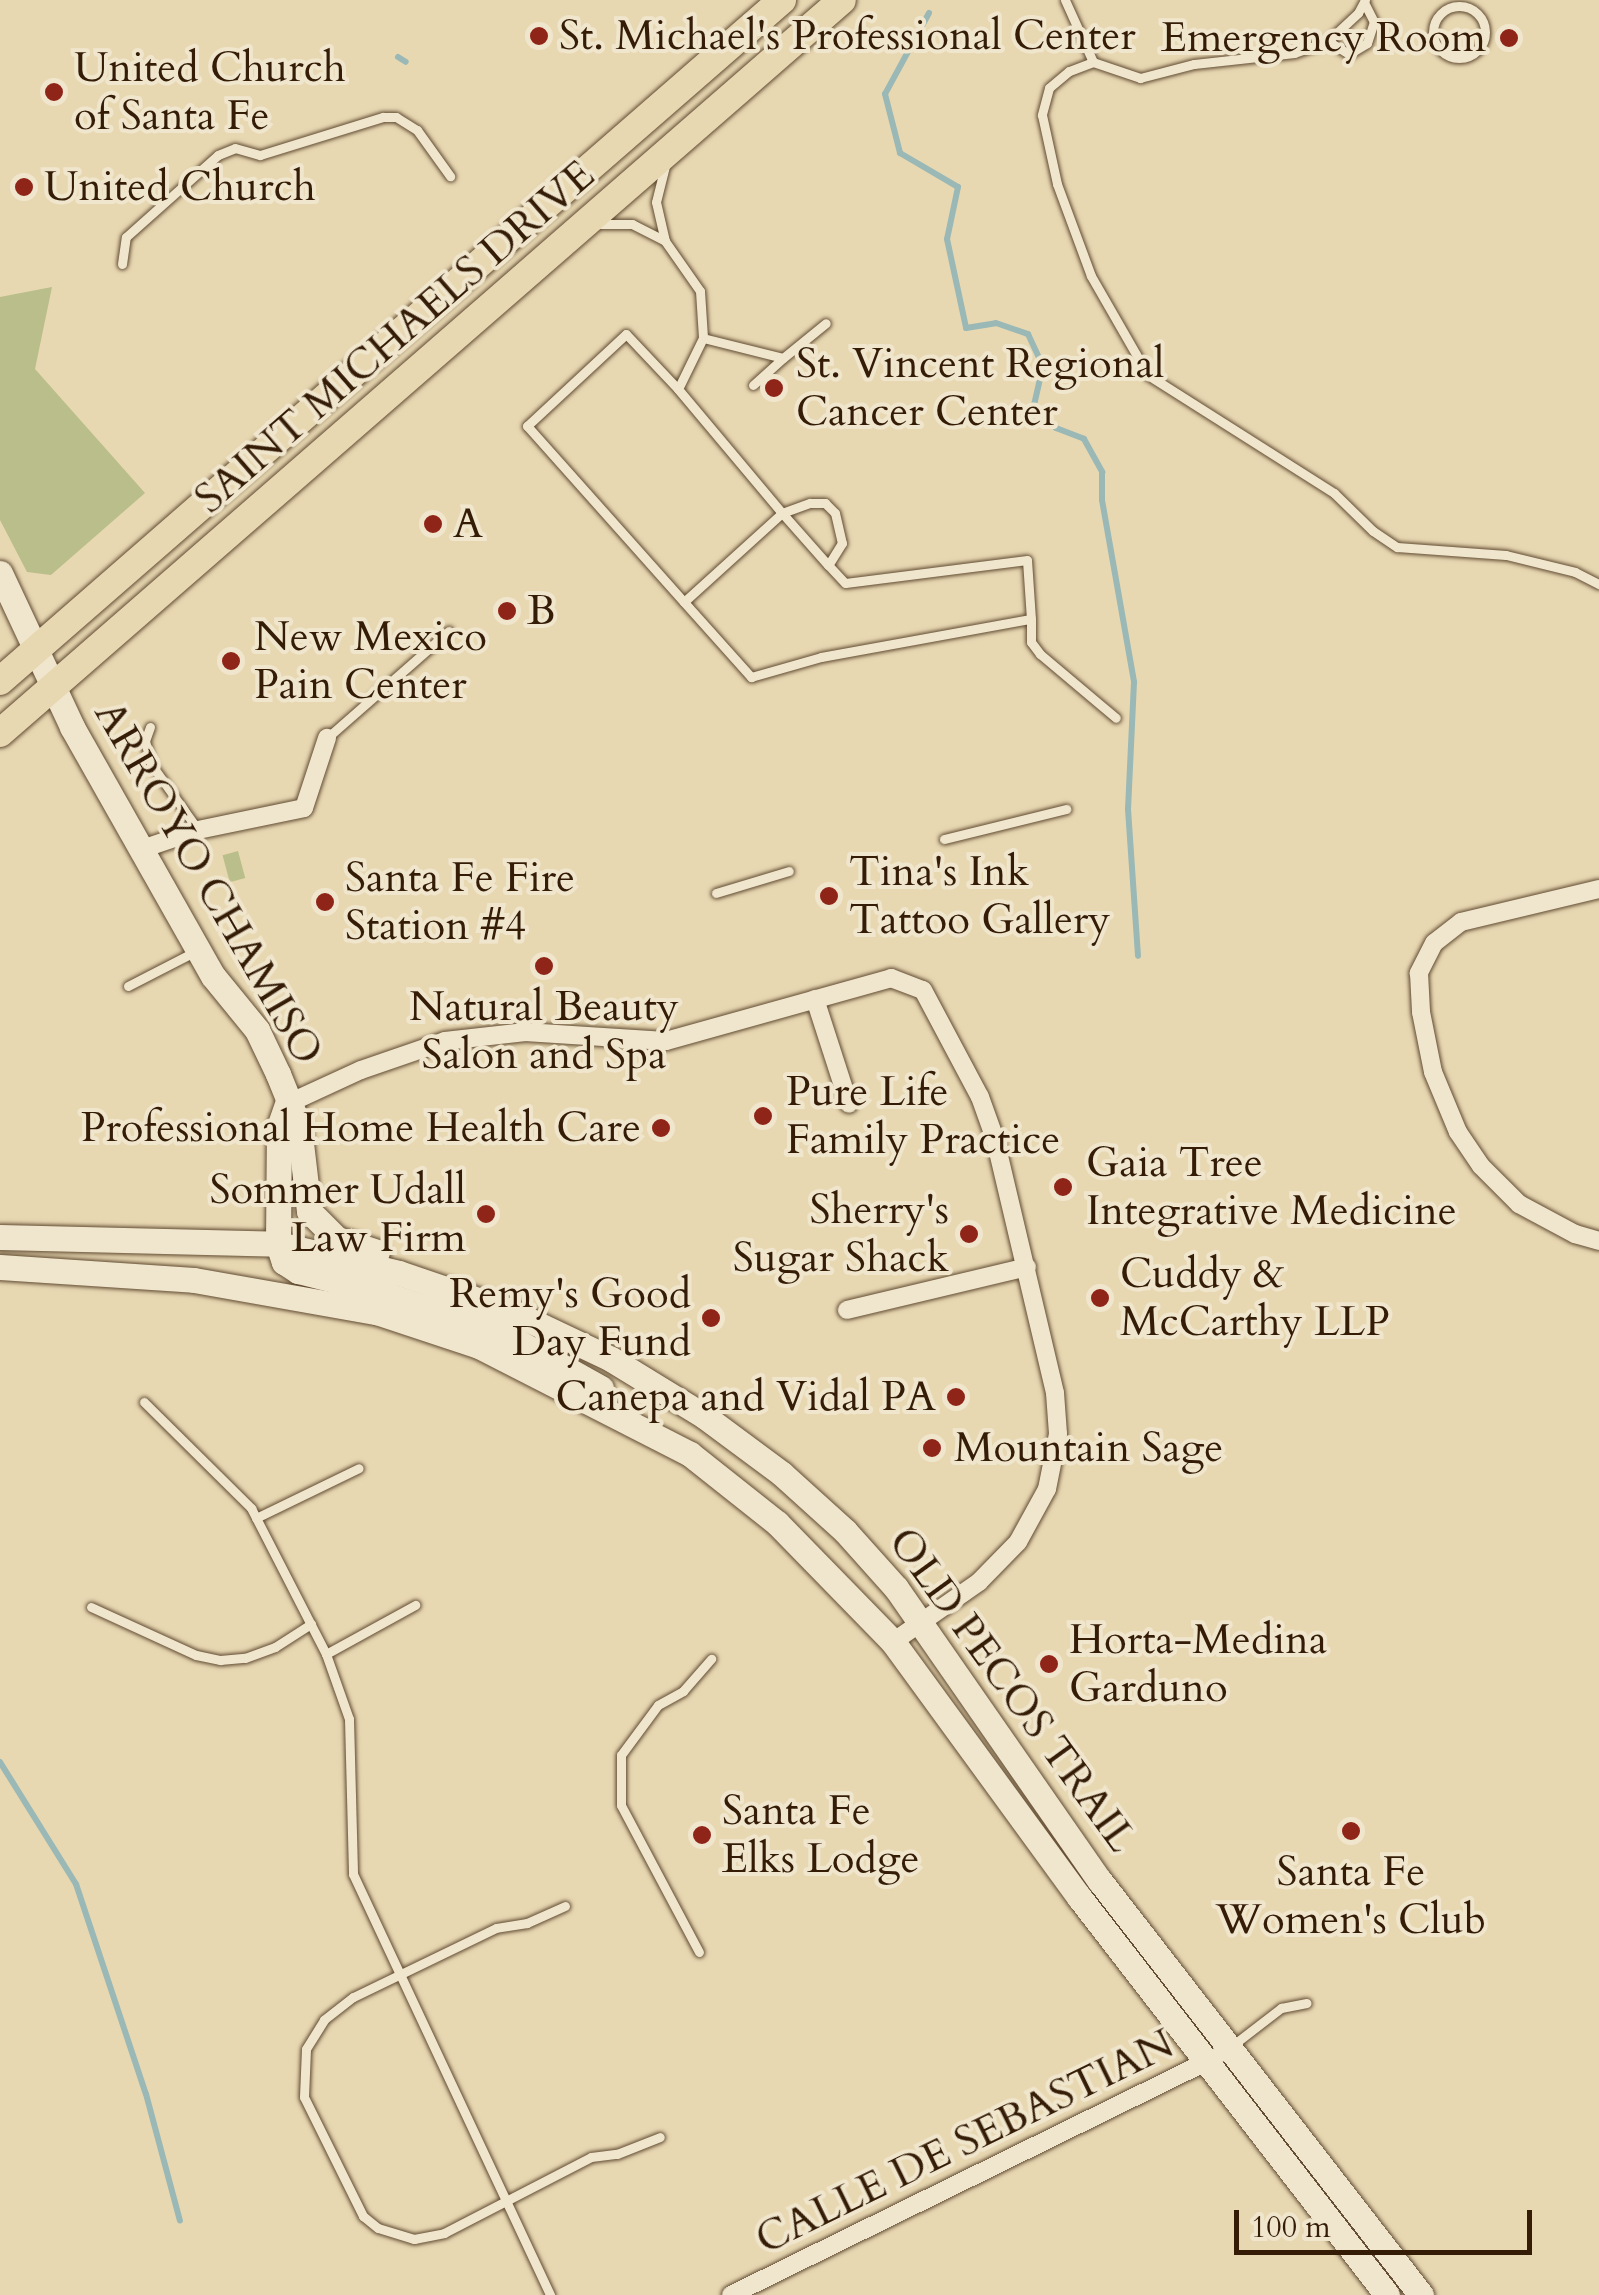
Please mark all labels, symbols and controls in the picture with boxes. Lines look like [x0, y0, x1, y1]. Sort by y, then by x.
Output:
place label: St. Michael's Professional Center [559, 11, 1136, 61]
place label: Emergency Room [1161, 13, 1486, 63]
marker: St. Michael's Professional Center [528, 25, 550, 47]
marker: Emergency Room [1496, 25, 1522, 51]
place label: United Church of Santa Fe [74, 43, 346, 142]
marker: United Church of Santa Fe [43, 81, 65, 103]
street label: SAINT MICHAELS DRIVE [185, 150, 605, 524]
place label: United Church [44, 162, 316, 212]
marker: United Church [13, 176, 35, 198]
place label: St. Vincent Regional Cancer Center [796, 339, 1164, 438]
marker: St. Vincent Regional Cancer Center [761, 375, 787, 401]
place label: A [453, 499, 483, 549]
marker: A [422, 513, 444, 535]
place label: B [527, 586, 556, 636]
marker: B [496, 600, 518, 622]
place label: New Mexico Pain Center [254, 612, 487, 710]
marker: New Mexico Pain Center [218, 648, 244, 674]
street label: ARROYO CHAMISO [83, 692, 333, 1074]
place label: Tina's Ink Tattoo Gallery [849, 847, 1111, 946]
place label: Santa Fe Fire Station #4 [345, 853, 575, 951]
marker: Tina's Ink Tattoo Gallery [818, 885, 840, 907]
marker: Santa Fe Fire Station #4 [314, 891, 336, 913]
marker: Natural Beauty Salon and Spa [533, 955, 555, 977]
place label: Natural Beauty Salon and Spa [409, 982, 679, 1080]
place label: Pure Life Family Practice [786, 1067, 1060, 1166]
place label: Professional Home Health Care [81, 1103, 641, 1153]
marker: Pure Life Family Practice [750, 1103, 776, 1129]
marker: Professional Home Health Care [650, 1117, 672, 1139]
place label: Gaia Tree Integrative Medicine [1086, 1138, 1457, 1236]
place label: Sommer Udall Law Firm [209, 1165, 466, 1264]
marker: Gaia Tree Integrative Medicine [1050, 1174, 1076, 1200]
place label: Sherry's Sugar Shack [733, 1185, 949, 1284]
marker: Sommer Udall Law Firm [475, 1203, 497, 1225]
marker: Sherry's Sugar Shack [958, 1223, 980, 1245]
place label: Cuddy & McCarthy LLP [1120, 1249, 1390, 1348]
place label: Remy's Good Day Fund [449, 1269, 691, 1368]
marker: Cuddy & McCarthy LLP [1089, 1287, 1111, 1309]
marker: Remy's Good Day Fund [700, 1307, 722, 1329]
place label: Canepa and Vidal PA [555, 1372, 936, 1422]
marker: Canepa and Vidal PA [945, 1386, 967, 1408]
place label: Mountain Sage [954, 1423, 1223, 1473]
marker: Mountain Sage [919, 1435, 945, 1461]
street label: OLD PECOS TRAIL [878, 1518, 1146, 1862]
place label: Horta-Medina Garduno [1069, 1615, 1327, 1714]
marker: Horta-Medina Garduno [1038, 1653, 1060, 1675]
place label: Santa Fe Elks Lodge [722, 1786, 919, 1884]
marker: Santa Fe Women's Club [1340, 1820, 1362, 1842]
marker: Santa Fe Elks Lodge [691, 1824, 713, 1846]
place label: Santa Fe Women's Club [1216, 1847, 1486, 1945]
street label: CALLE DE SEBASTIAN [748, 2019, 1182, 2265]
scale bar [1239, 2190, 1536, 2252]
text: 100 m [1251, 2207, 1331, 2248]

